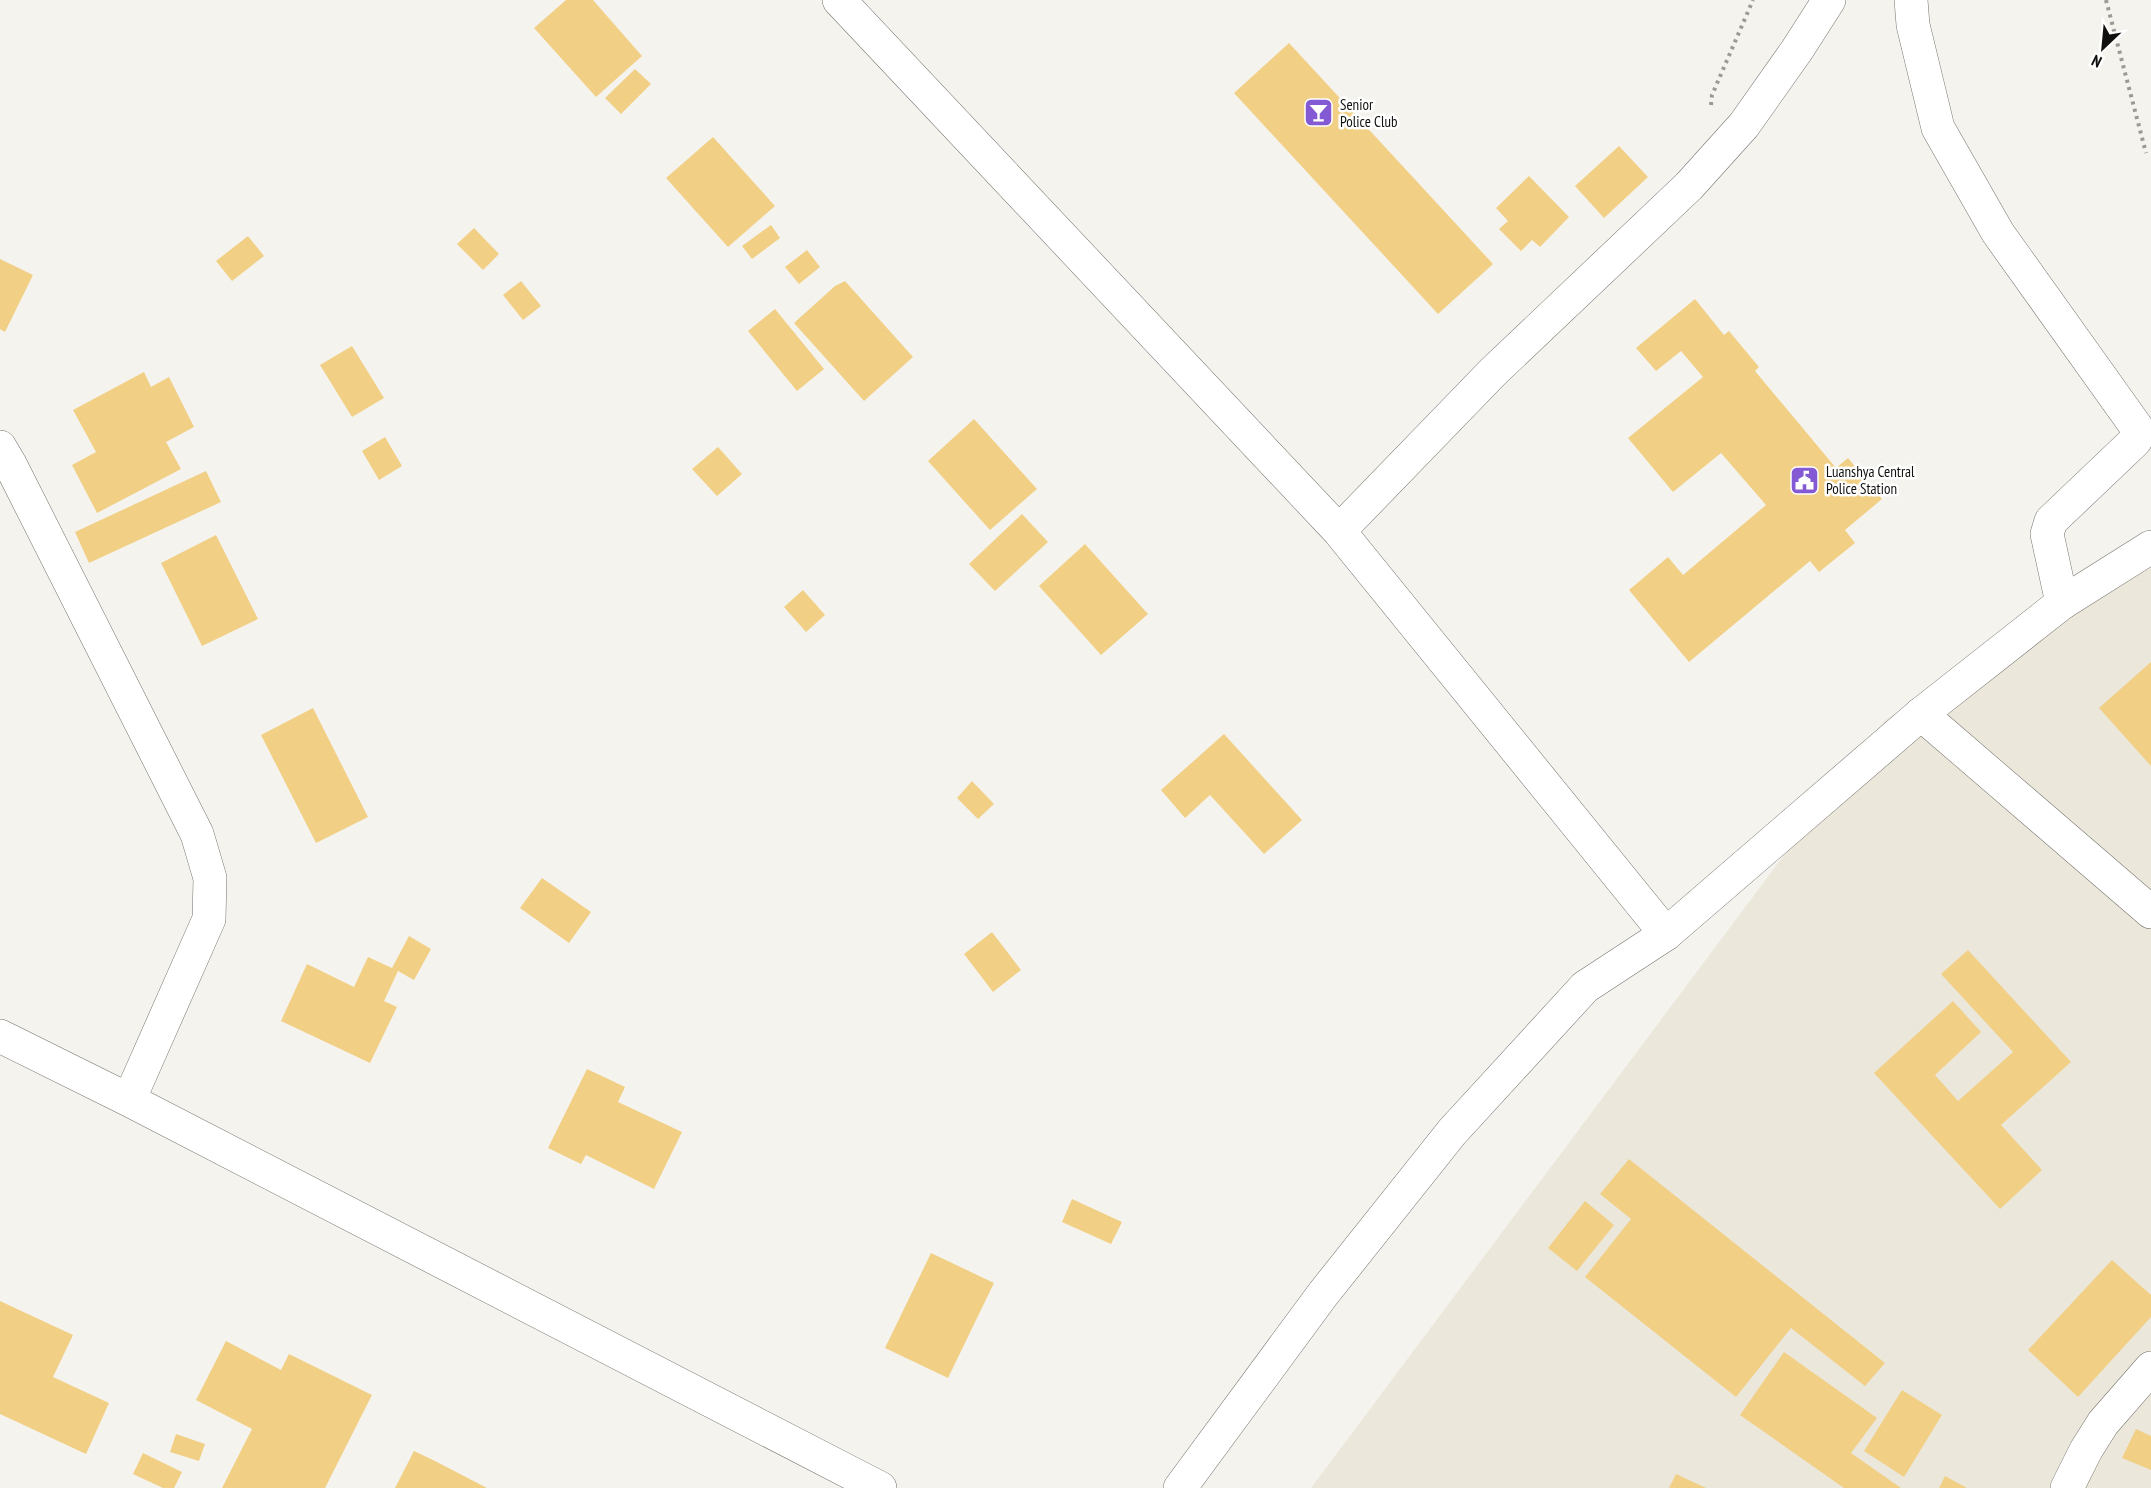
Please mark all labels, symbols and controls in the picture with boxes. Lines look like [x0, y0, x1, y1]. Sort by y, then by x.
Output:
north arrow [2073, 18, 2133, 78]
text: N [2088, 51, 2105, 72]
place label: Senior Police Club [1340, 95, 1397, 131]
bar icon: Senior Police Club [1303, 97, 1335, 129]
place label: Luanshya Central Police Station [1826, 462, 1915, 498]
public building icon: Luanshya Central Police Station [1789, 464, 1821, 496]

